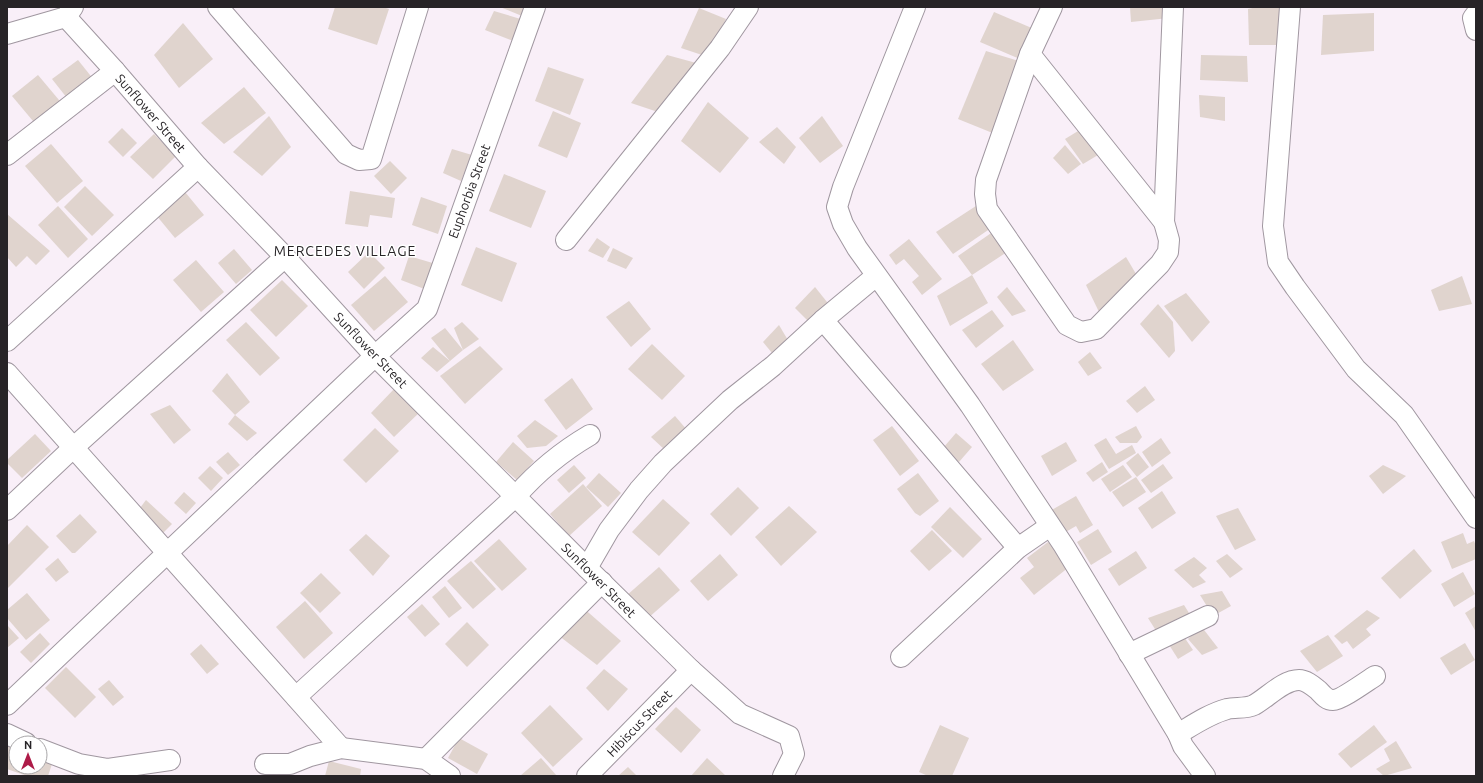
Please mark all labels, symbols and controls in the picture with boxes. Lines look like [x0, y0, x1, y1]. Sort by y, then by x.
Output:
street label: Sunflower Street [113, 71, 189, 155]
street label: Euphorbia Street [446, 142, 492, 240]
district label: MERCEDES VILLAGE [274, 243, 416, 259]
street label: Sunflower Street [332, 310, 410, 390]
street label: Sunflower Street [559, 540, 639, 620]
street label: Hibiscus Street [604, 687, 674, 759]
north arrow [8, 735, 48, 775]
text: N [24, 739, 32, 751]

